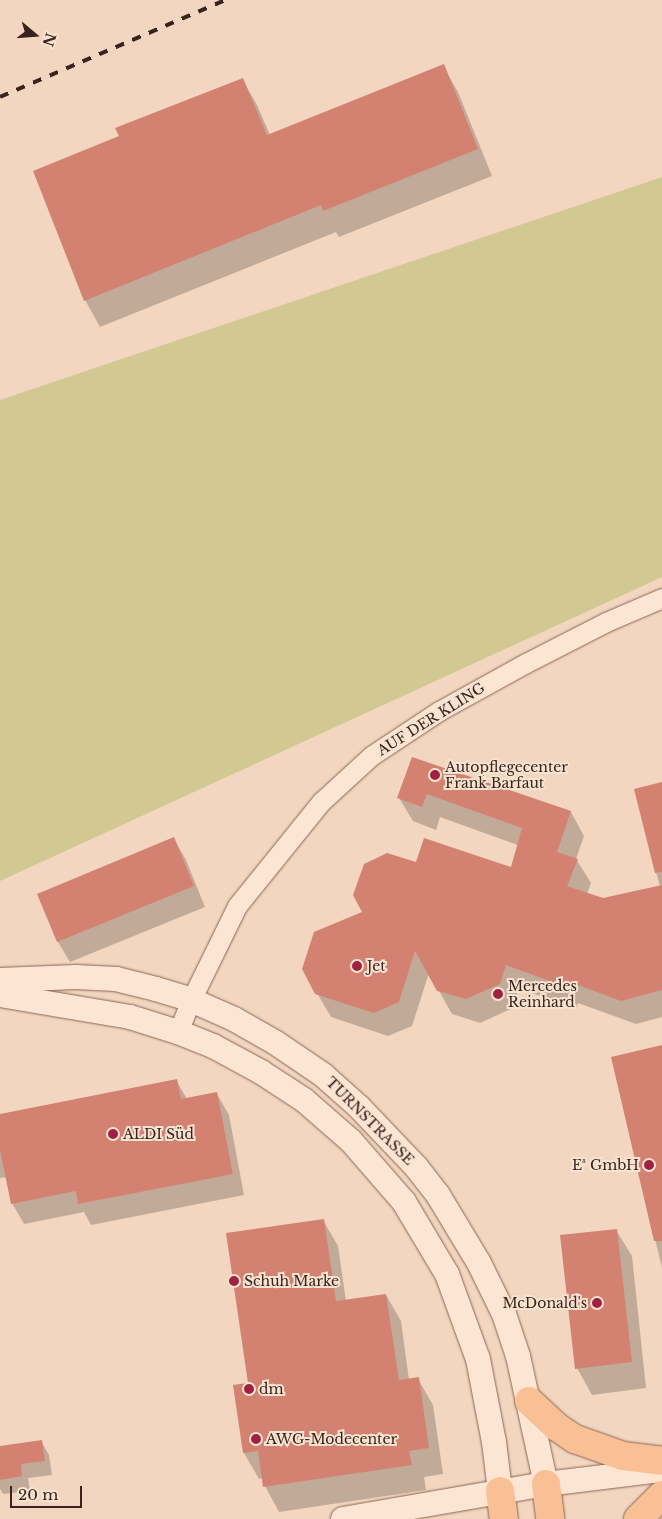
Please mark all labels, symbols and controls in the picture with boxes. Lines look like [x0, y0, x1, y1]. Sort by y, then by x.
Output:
north arrow [10, 10, 60, 60]
text: N [39, 31, 60, 49]
street label: AUF DER KLING [374, 679, 488, 759]
place label: Autopflegecenter Frank Barfaut [445, 759, 568, 792]
marker: Autopflegecenter Frank Barfaut [429, 769, 441, 781]
place label: Jet [367, 958, 385, 974]
marker: Jet [351, 960, 363, 972]
place label: Mercedes Reinhard [508, 978, 577, 1010]
marker: Mercedes Reinhard [492, 988, 504, 1000]
street label: TURNSTRASSE [323, 1074, 417, 1168]
place label: ALDI Süd [123, 1126, 194, 1142]
marker: ALDI Süd [107, 1128, 119, 1140]
place label: E³ GmbH [572, 1157, 639, 1173]
marker: E³ GmbH [643, 1159, 655, 1171]
place label: Schuh Marke [244, 1273, 339, 1289]
marker: Schuh Marke [228, 1275, 240, 1287]
place label: McDonald's [502, 1295, 587, 1311]
marker: McDonald's [591, 1297, 603, 1309]
place label: dm [259, 1381, 283, 1397]
marker: dm [243, 1383, 255, 1395]
place label: AWG-Modecenter [266, 1431, 397, 1447]
marker: AWG-Modecenter [250, 1433, 262, 1445]
scale bar [12, 1476, 85, 1508]
text: 20 m [18, 1485, 58, 1504]

